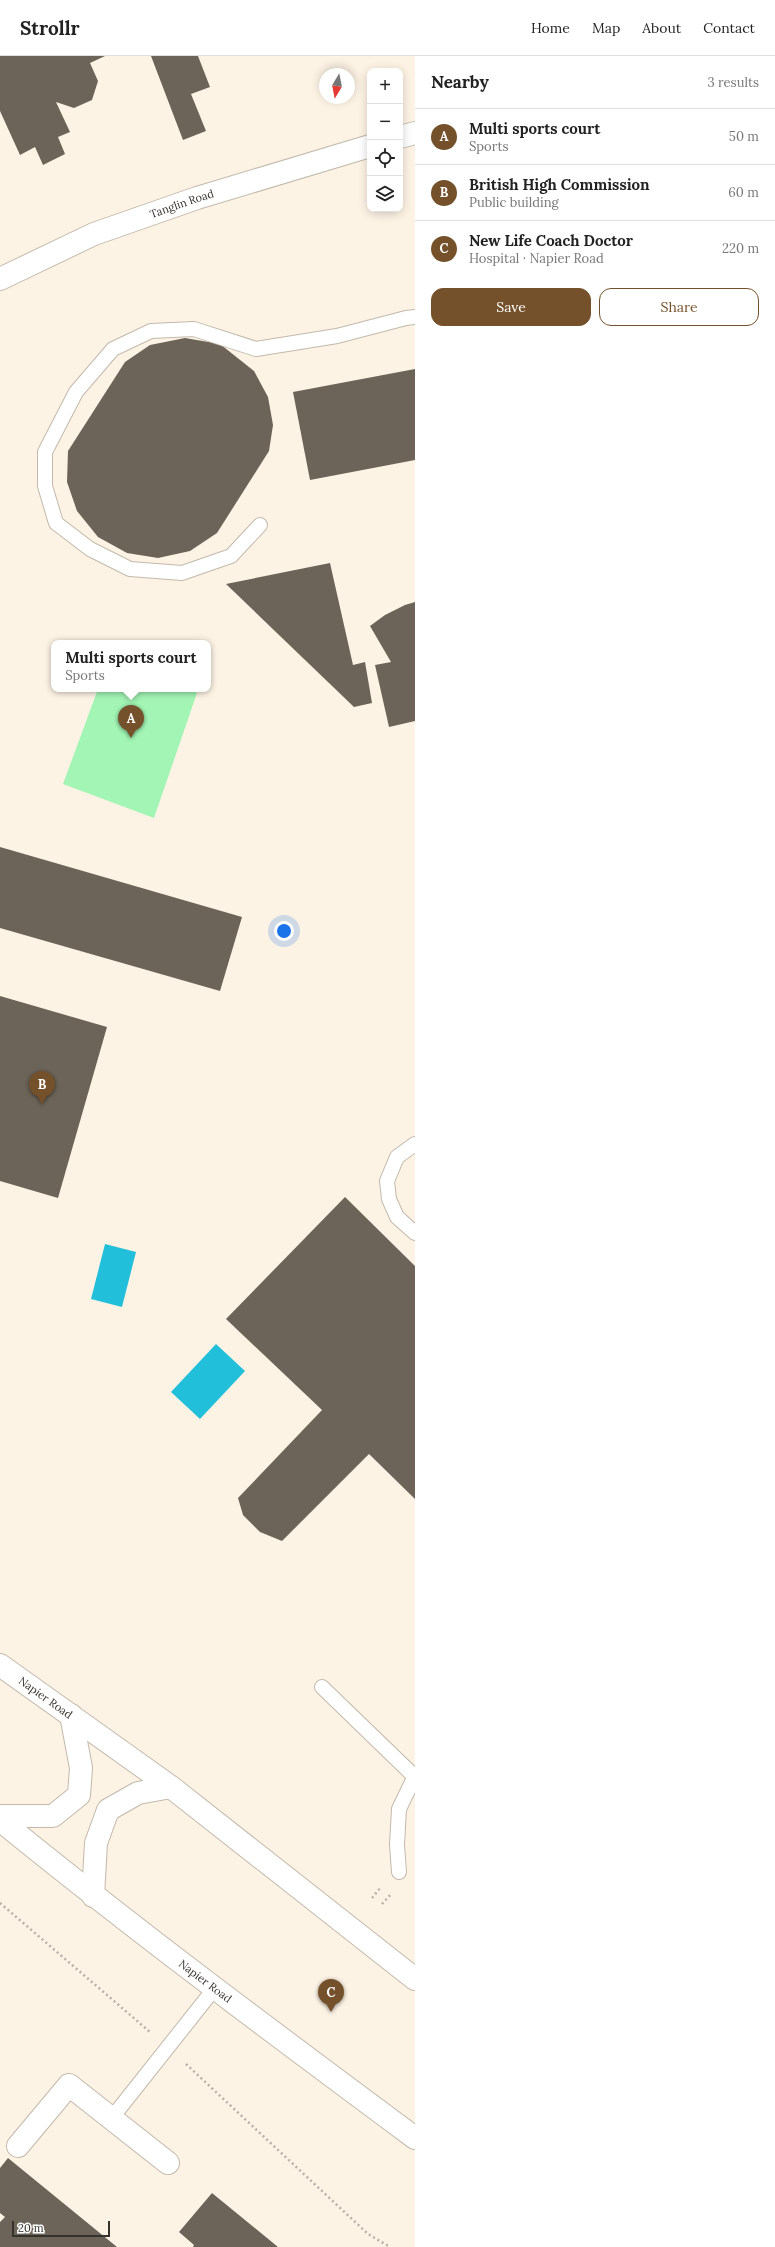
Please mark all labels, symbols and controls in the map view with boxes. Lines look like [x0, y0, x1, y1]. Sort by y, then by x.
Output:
text: Strollr [20, 16, 80, 40]
text: Home [531, 19, 570, 37]
text: Map [592, 19, 620, 37]
text: About [642, 19, 681, 37]
text: Contact [703, 19, 755, 37]
north arrow [319, 68, 355, 104]
map controls [367, 68, 403, 212]
button: + [367, 68, 403, 104]
text: Nearby [431, 71, 489, 93]
text: 3 results [707, 74, 759, 91]
button: − [367, 104, 403, 140]
text: Multi sports court [469, 119, 601, 138]
text: A [440, 128, 448, 145]
text: 50 m [729, 128, 759, 145]
text: Sports [469, 138, 508, 155]
button: locate [367, 140, 403, 176]
text: British High Commission [469, 175, 650, 194]
button: layers [367, 176, 403, 212]
text: B [440, 184, 448, 201]
text: 60 m [728, 184, 759, 201]
street label: Tanglin Road [148, 186, 216, 221]
text: Public building [469, 194, 559, 211]
text: New Life Coach Doctor [469, 231, 633, 250]
text: C [440, 240, 448, 257]
text: 220 m [722, 240, 759, 257]
text: Hospital · Napier Road [469, 250, 604, 267]
button: Save [431, 288, 591, 326]
button: Share [599, 288, 759, 326]
popup [51, 640, 211, 692]
text: Multi sports court [65, 648, 197, 667]
text: Sports [65, 667, 105, 684]
pin: A [118, 705, 144, 738]
your location [274, 921, 294, 941]
pin: B [29, 1071, 55, 1104]
street label: Napier Road [16, 1674, 76, 1722]
street label: Napier Road [176, 1956, 235, 2006]
pin: C [318, 1979, 344, 2012]
scale bar [12, 2219, 110, 2238]
text: 20 m [18, 2221, 43, 2235]

